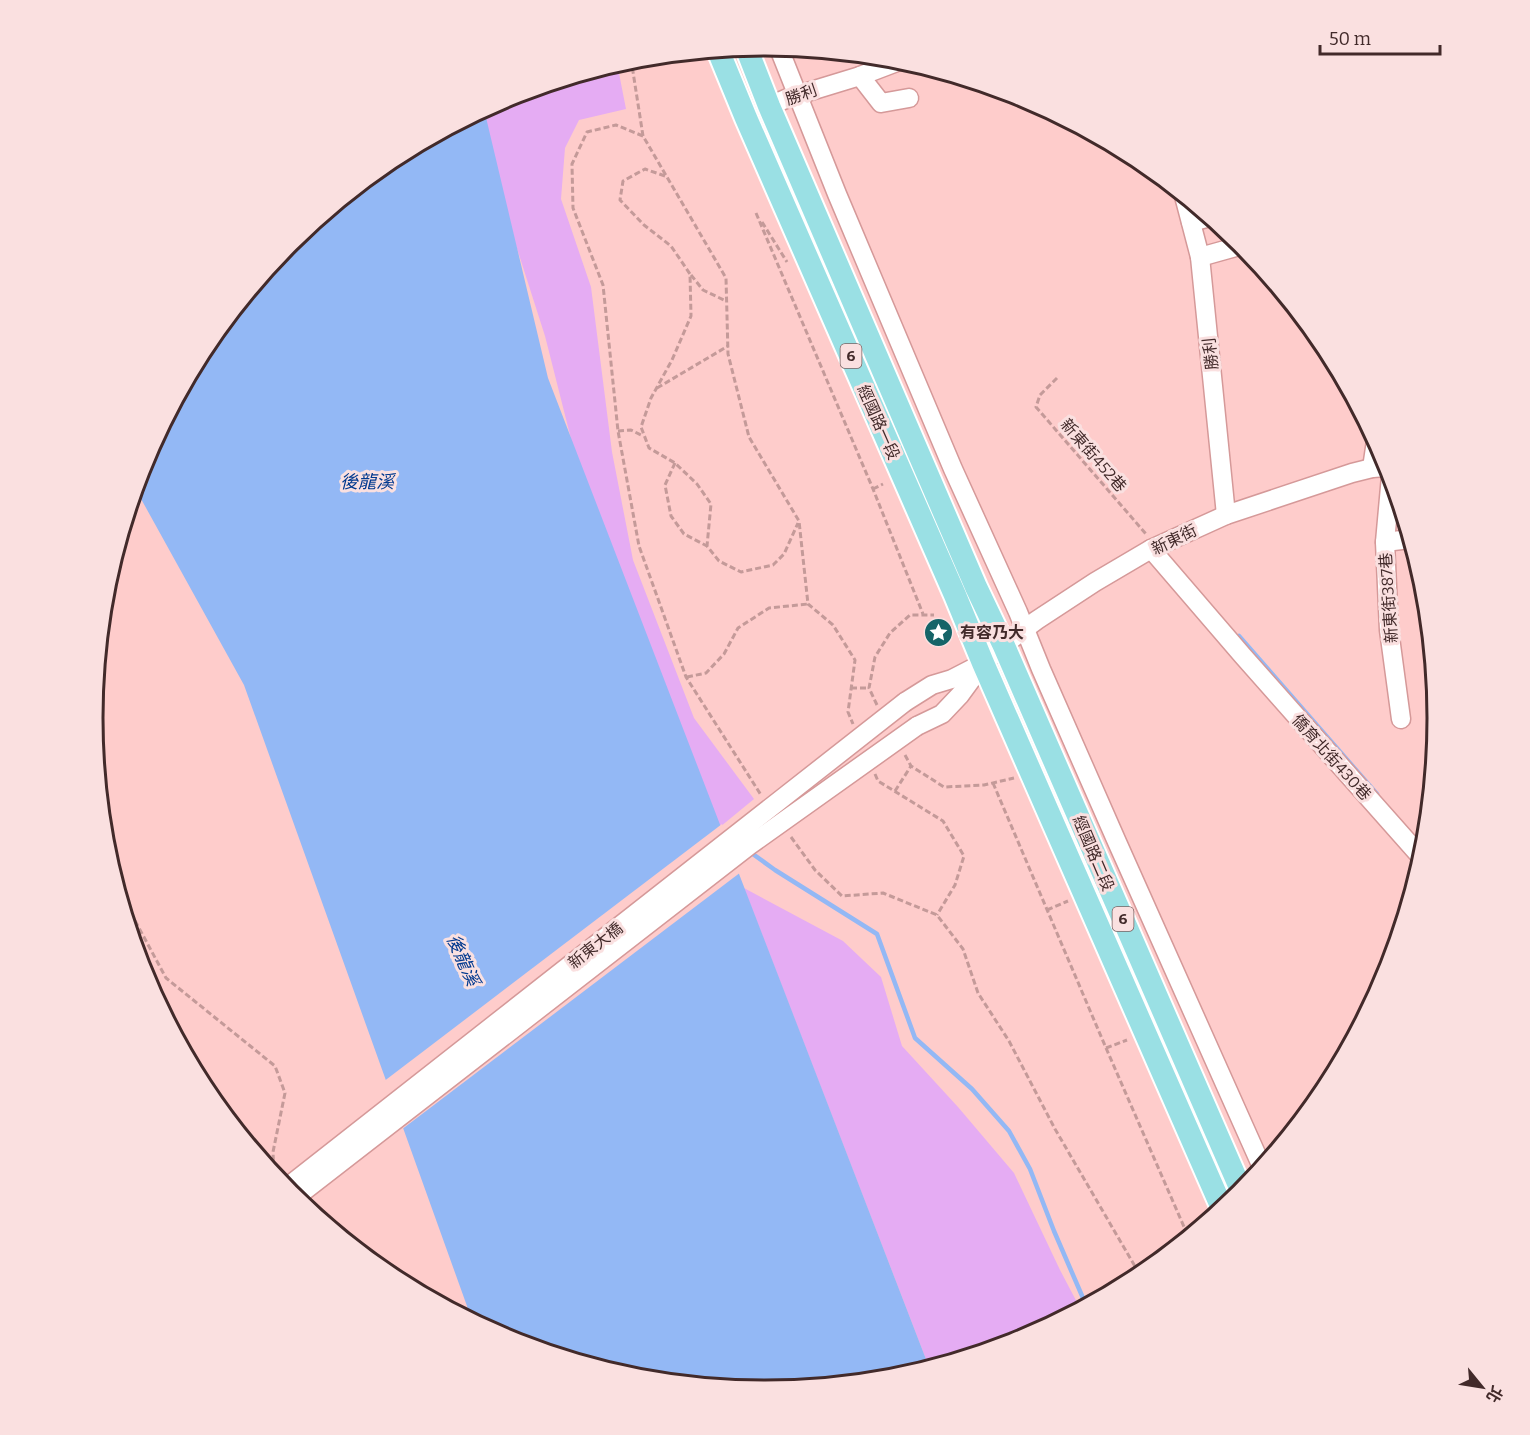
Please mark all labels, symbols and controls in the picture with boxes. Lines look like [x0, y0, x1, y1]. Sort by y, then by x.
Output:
scale bar [1320, 18, 1440, 56]
text: 50 m [1329, 28, 1371, 50]
street label: 勝利 [783, 80, 819, 109]
street label: 勝利 [1199, 337, 1222, 371]
road number: 6 [840, 344, 862, 368]
street label: 經國路一段 [854, 382, 903, 463]
street label: 新東街452巷 [1057, 415, 1130, 496]
water label: 後龍溪 [340, 471, 397, 493]
street label: 新東街 [1148, 520, 1200, 559]
street label: 新東街387巷 [1376, 552, 1401, 644]
place icon: 有容乃大 [923, 616, 955, 648]
place label: 有容乃大 [960, 623, 1024, 642]
street label: 僑育北街430巷 [1288, 711, 1375, 804]
street label: 經國路二段 [1069, 813, 1118, 894]
road number: 6 [1112, 907, 1134, 931]
street label: 新東大橋 [564, 918, 626, 973]
water label: 後龍溪 [442, 931, 485, 992]
north arrow [1452, 1357, 1512, 1417]
text: 北 [1482, 1383, 1507, 1406]

